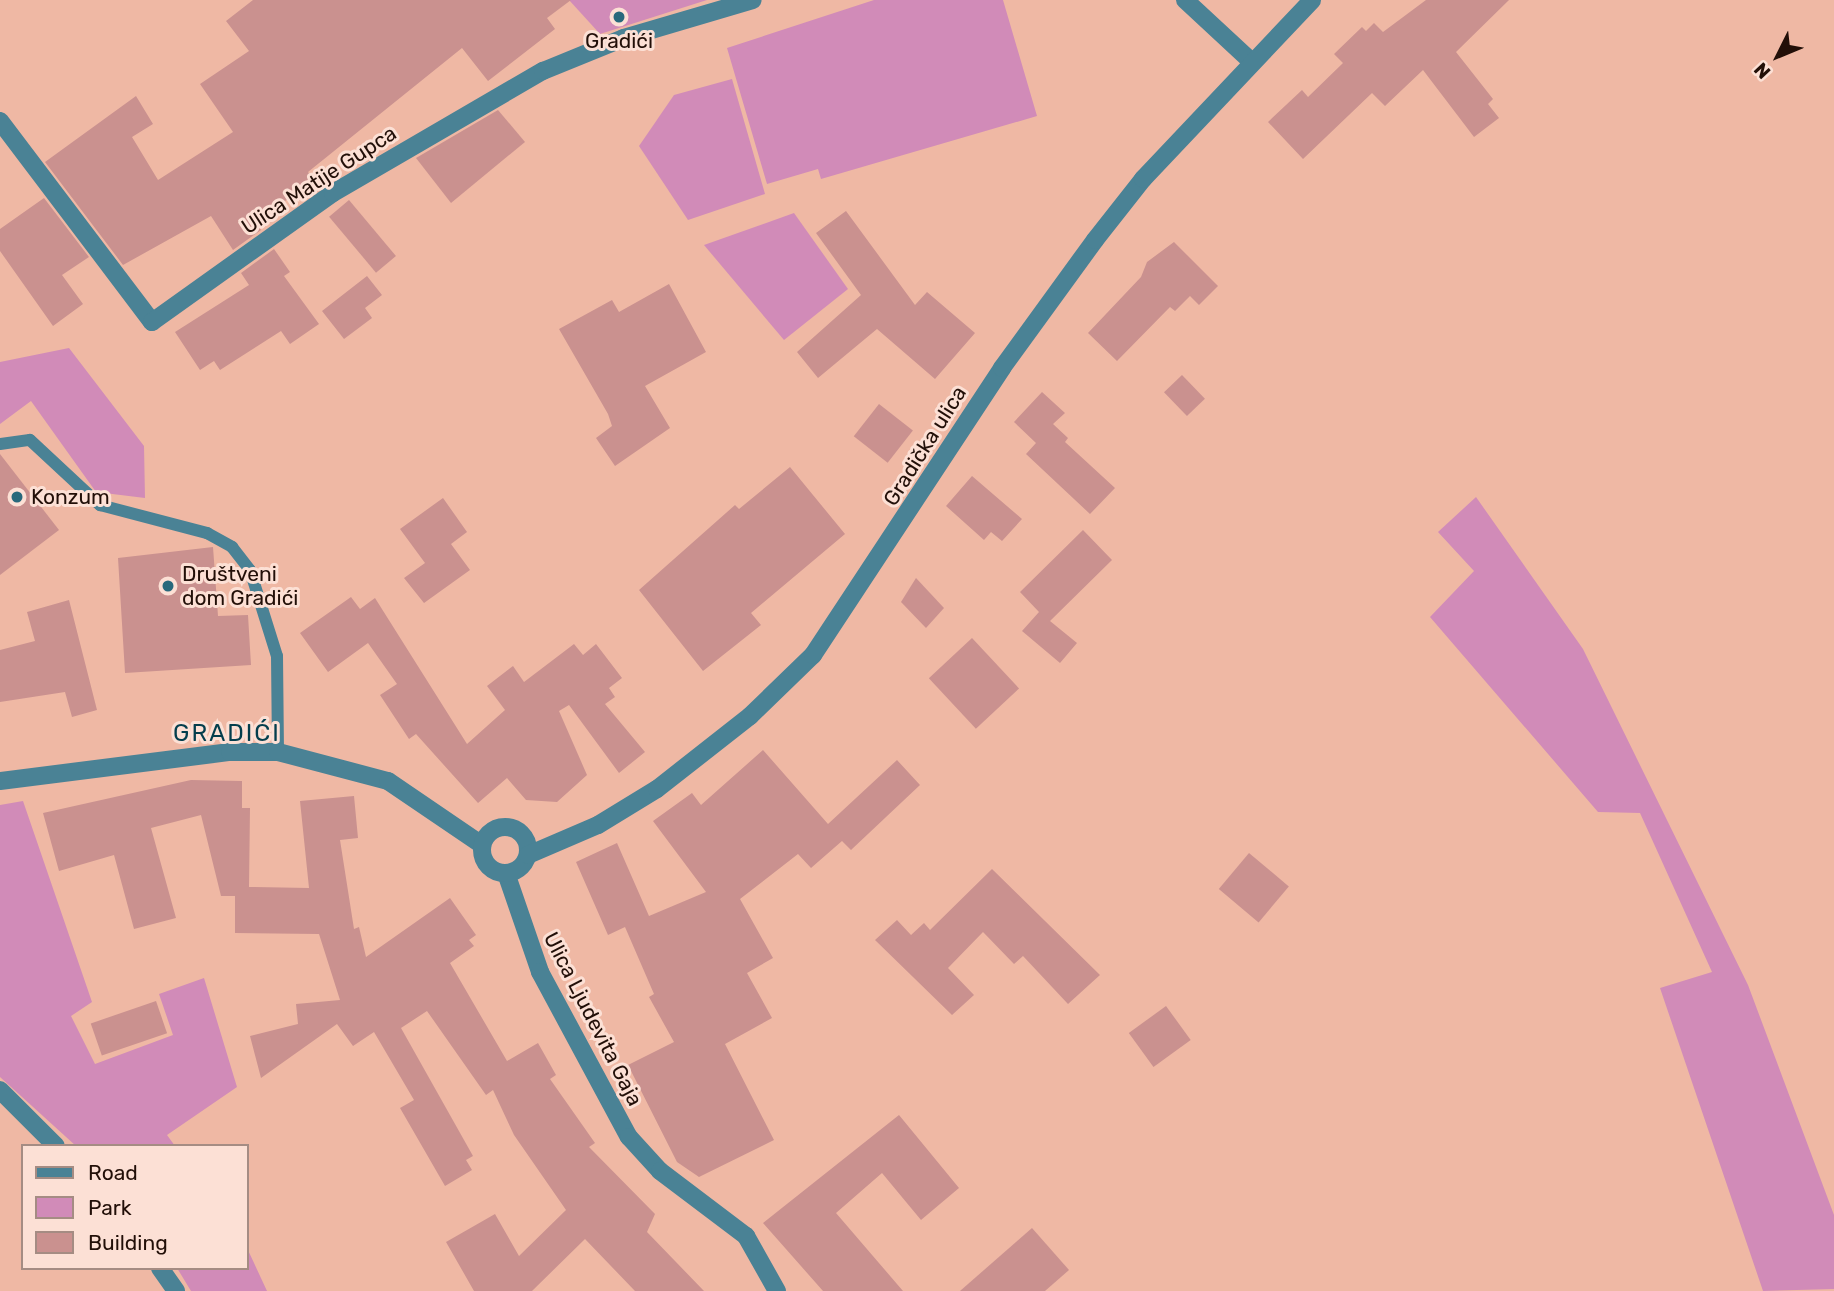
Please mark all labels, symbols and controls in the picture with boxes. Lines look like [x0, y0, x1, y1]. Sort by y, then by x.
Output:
marker: Gradići [611, 9, 627, 25]
north arrow [1743, 21, 1813, 91]
place label: Gradići [585, 28, 653, 54]
text: N [1749, 58, 1775, 84]
street label: Ulica Matije Gupca [237, 121, 401, 239]
street label: Gradička ulica [878, 382, 972, 510]
place label: Konzum [31, 484, 110, 510]
marker: Konzum [9, 489, 25, 505]
place label: Društveni dom Gradići [182, 561, 298, 611]
marker: Društveni dom Gradići [160, 578, 176, 594]
district label: GRADIĆI [174, 720, 280, 748]
street label: Ulica Ljudevita Gaja [538, 928, 648, 1110]
legend [21, 1144, 248, 1270]
text: Road [88, 1160, 138, 1185]
text: Park [88, 1195, 132, 1220]
text: Building [88, 1230, 168, 1255]

